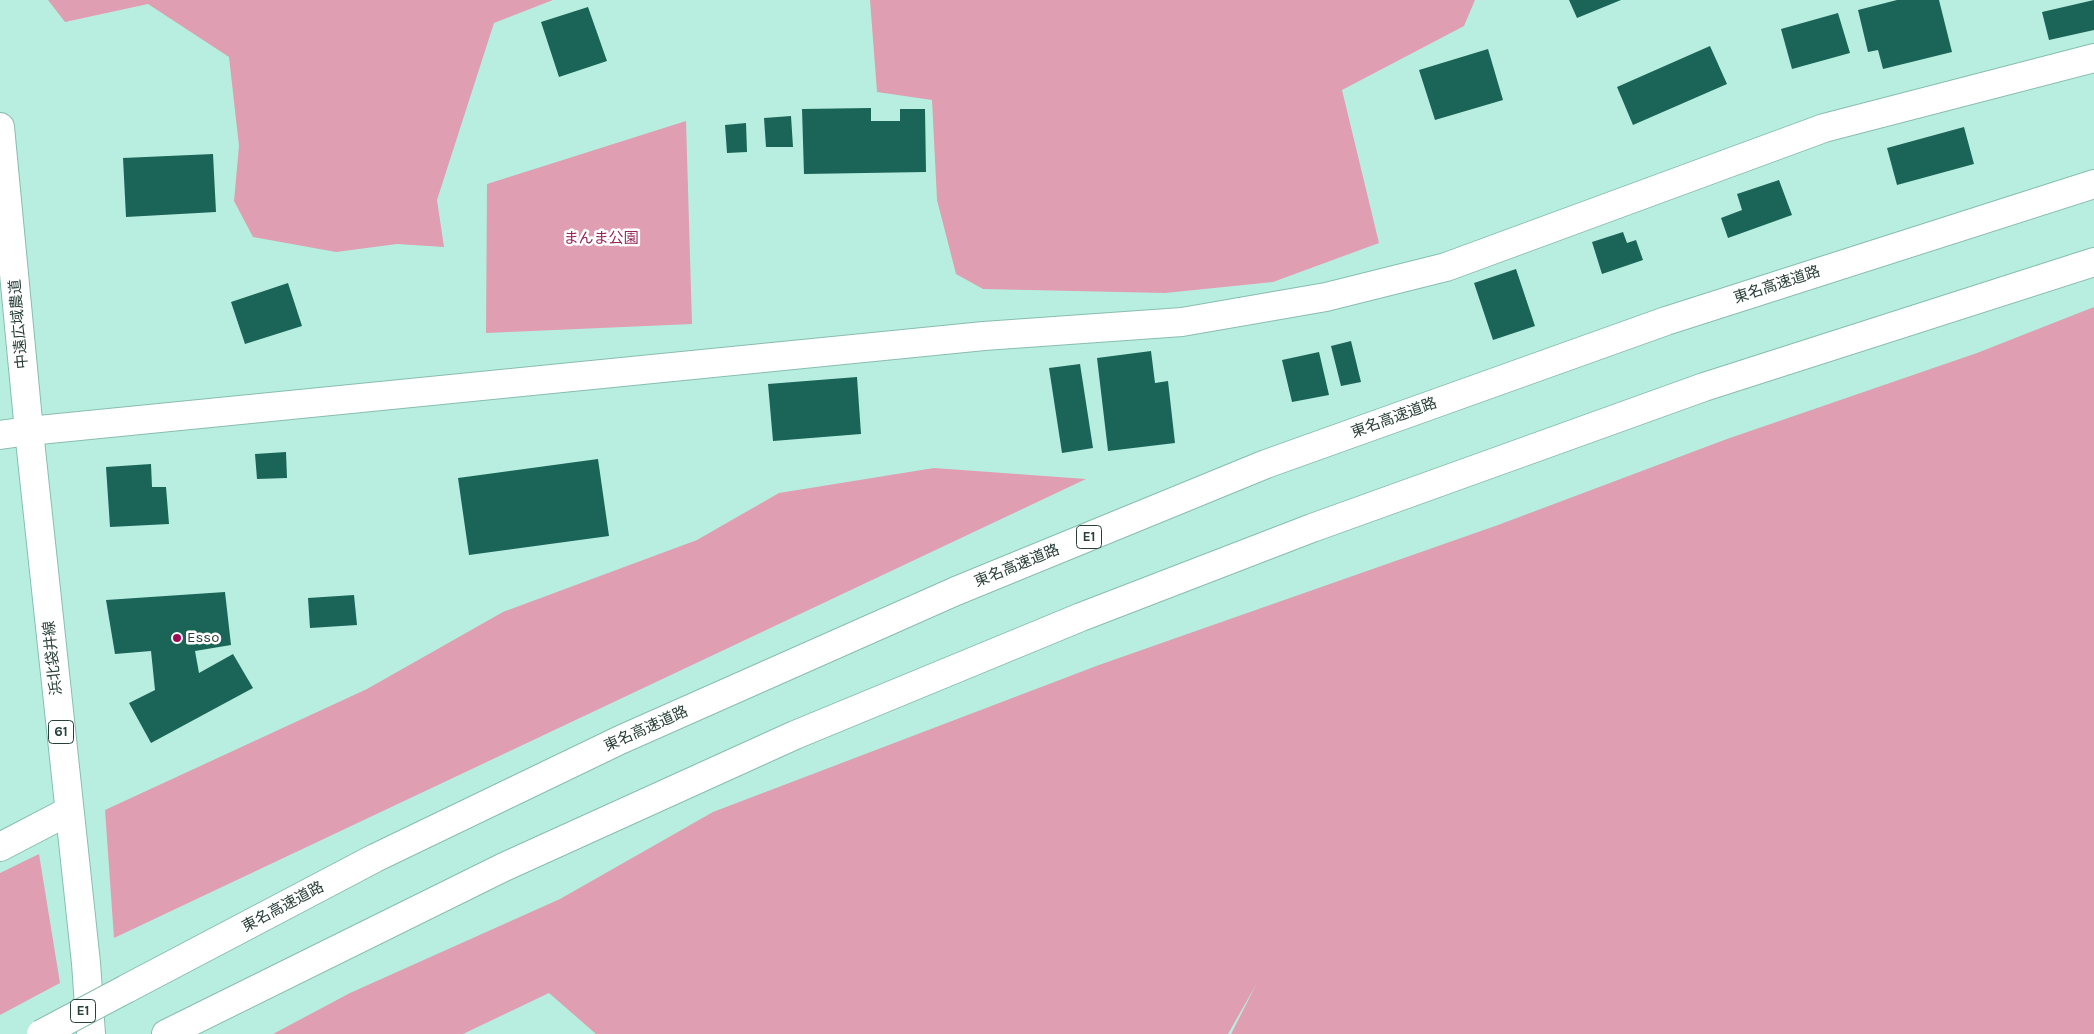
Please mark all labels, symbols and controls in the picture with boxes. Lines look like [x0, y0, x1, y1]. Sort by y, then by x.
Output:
park label: まんま公園 [564, 230, 638, 248]
street label: 東名高速道路 [1731, 263, 1823, 307]
street label: 中遠広域農道 [6, 278, 32, 370]
street label: 東名高速道路 [1349, 394, 1439, 442]
road number: E1 [1076, 526, 1102, 548]
street label: 東名高速道路 [972, 541, 1062, 591]
street label: 浜北袋井線 [40, 620, 66, 696]
place label: Esso [187, 629, 219, 647]
marker: Esso [171, 632, 183, 644]
street label: 東名高速道路 [601, 702, 691, 756]
road number: 61 [48, 720, 74, 744]
street label: 東名高速道路 [239, 878, 327, 936]
road number: E1 [70, 999, 96, 1022]

